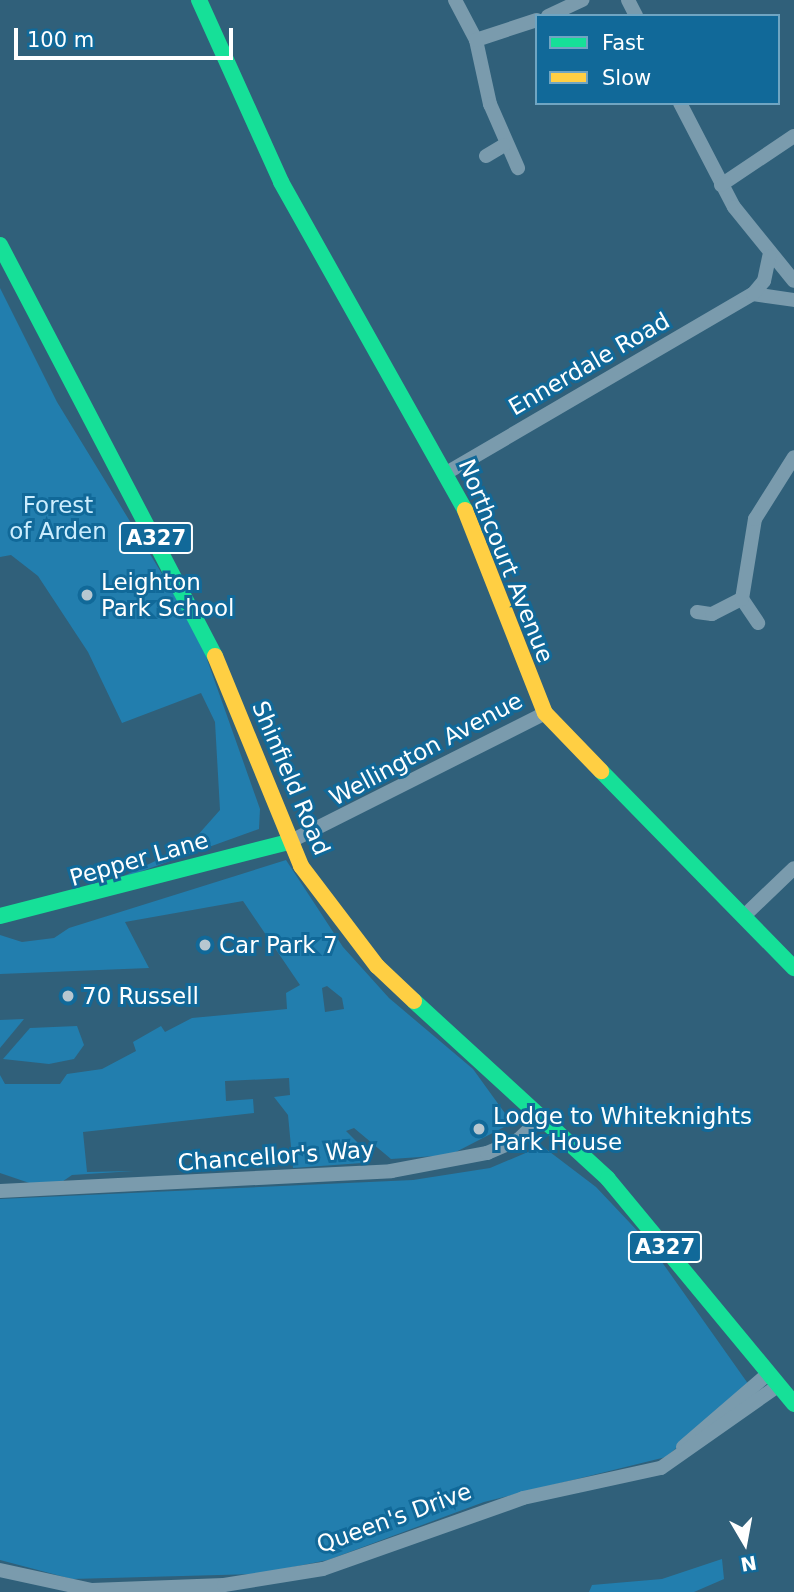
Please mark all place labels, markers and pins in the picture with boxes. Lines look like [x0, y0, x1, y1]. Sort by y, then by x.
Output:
place label: Leighton Park School [101, 568, 234, 622]
marker: Leighton Park School [79, 587, 95, 603]
place label: Car Park 7 [219, 931, 338, 959]
marker: Car Park 7 [197, 937, 213, 953]
place label: 70 Russell [82, 982, 199, 1010]
marker: 70 Russell [60, 988, 76, 1004]
place label: Lodge to Whiteknights Park House [493, 1102, 752, 1156]
marker: Lodge to Whiteknights Park House [471, 1121, 487, 1137]

